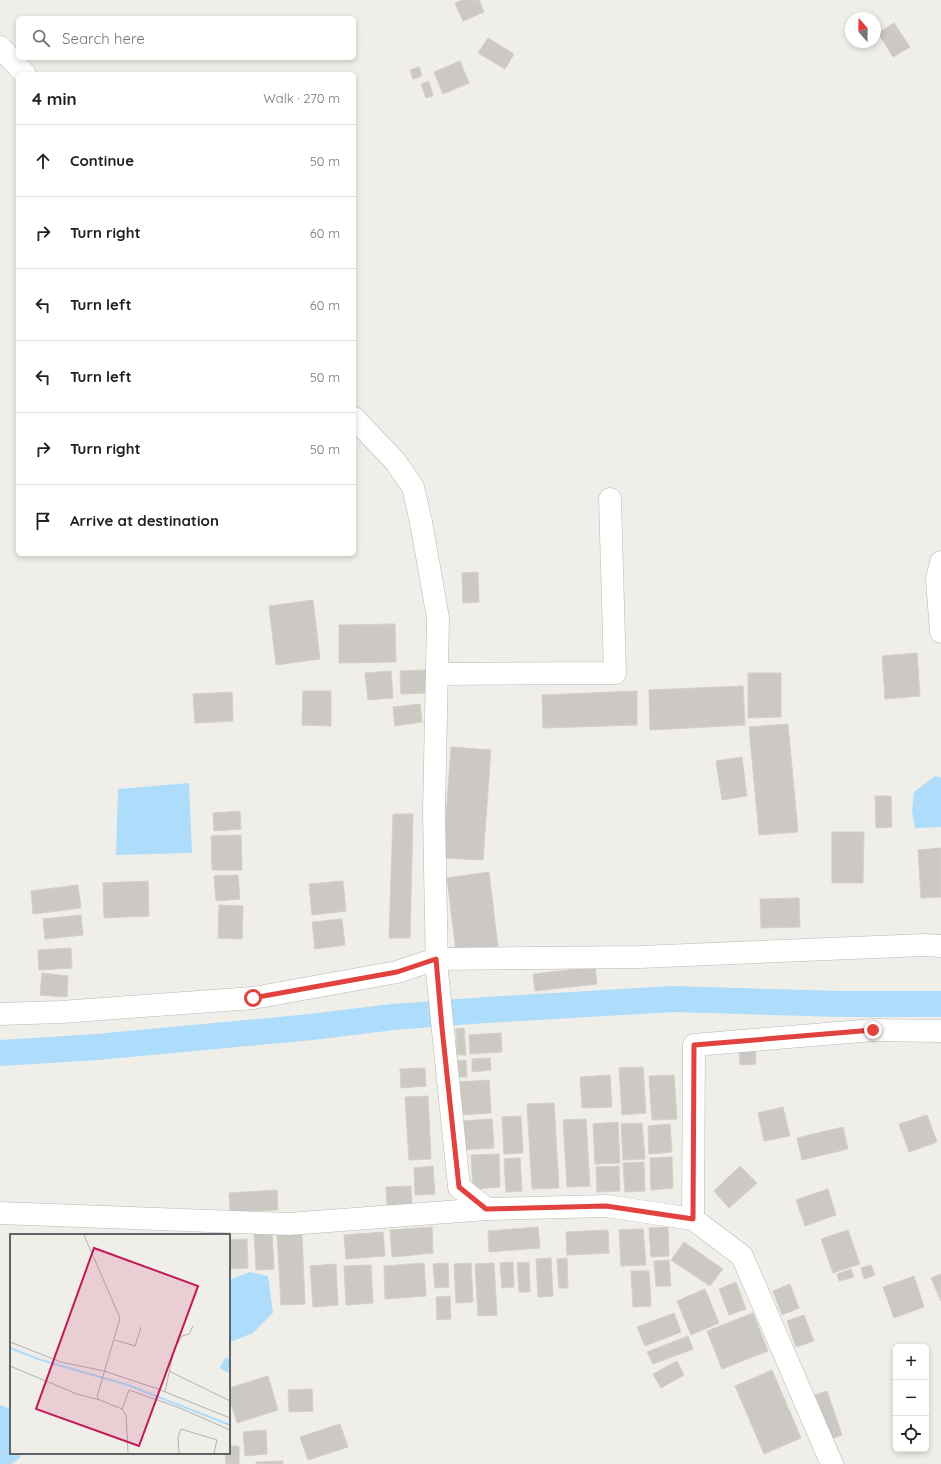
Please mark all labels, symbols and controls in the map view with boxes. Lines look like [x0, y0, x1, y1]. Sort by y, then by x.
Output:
north arrow [845, 12, 881, 48]
search box [16, 16, 356, 60]
icon: search [30, 27, 52, 49]
text: Search here [62, 29, 145, 48]
text: 4 min [32, 88, 77, 109]
text: Walk · 270 m [263, 90, 340, 106]
icon: ahead [32, 150, 54, 172]
text: Continue [70, 151, 134, 170]
text: 50 m [310, 153, 340, 169]
icon: right [32, 222, 54, 244]
text: Turn right [70, 223, 141, 242]
text: 60 m [310, 225, 340, 241]
icon: left [32, 294, 54, 316]
text: Turn left [70, 295, 132, 314]
text: 60 m [310, 297, 340, 313]
icon: left [32, 366, 54, 388]
text: Turn left [70, 367, 132, 386]
text: 50 m [310, 369, 340, 385]
icon: right [32, 438, 54, 460]
text: Turn right [70, 439, 141, 458]
text: 50 m [310, 441, 340, 457]
icon: arrive [32, 510, 54, 532]
text: Arrive at destination [70, 511, 219, 530]
route start [244, 989, 262, 1007]
route end [864, 1021, 882, 1039]
inset map [10, 1234, 230, 1454]
map controls [893, 1344, 929, 1452]
button: + [893, 1344, 929, 1380]
button: − [893, 1380, 929, 1416]
button: locate [893, 1416, 929, 1452]

